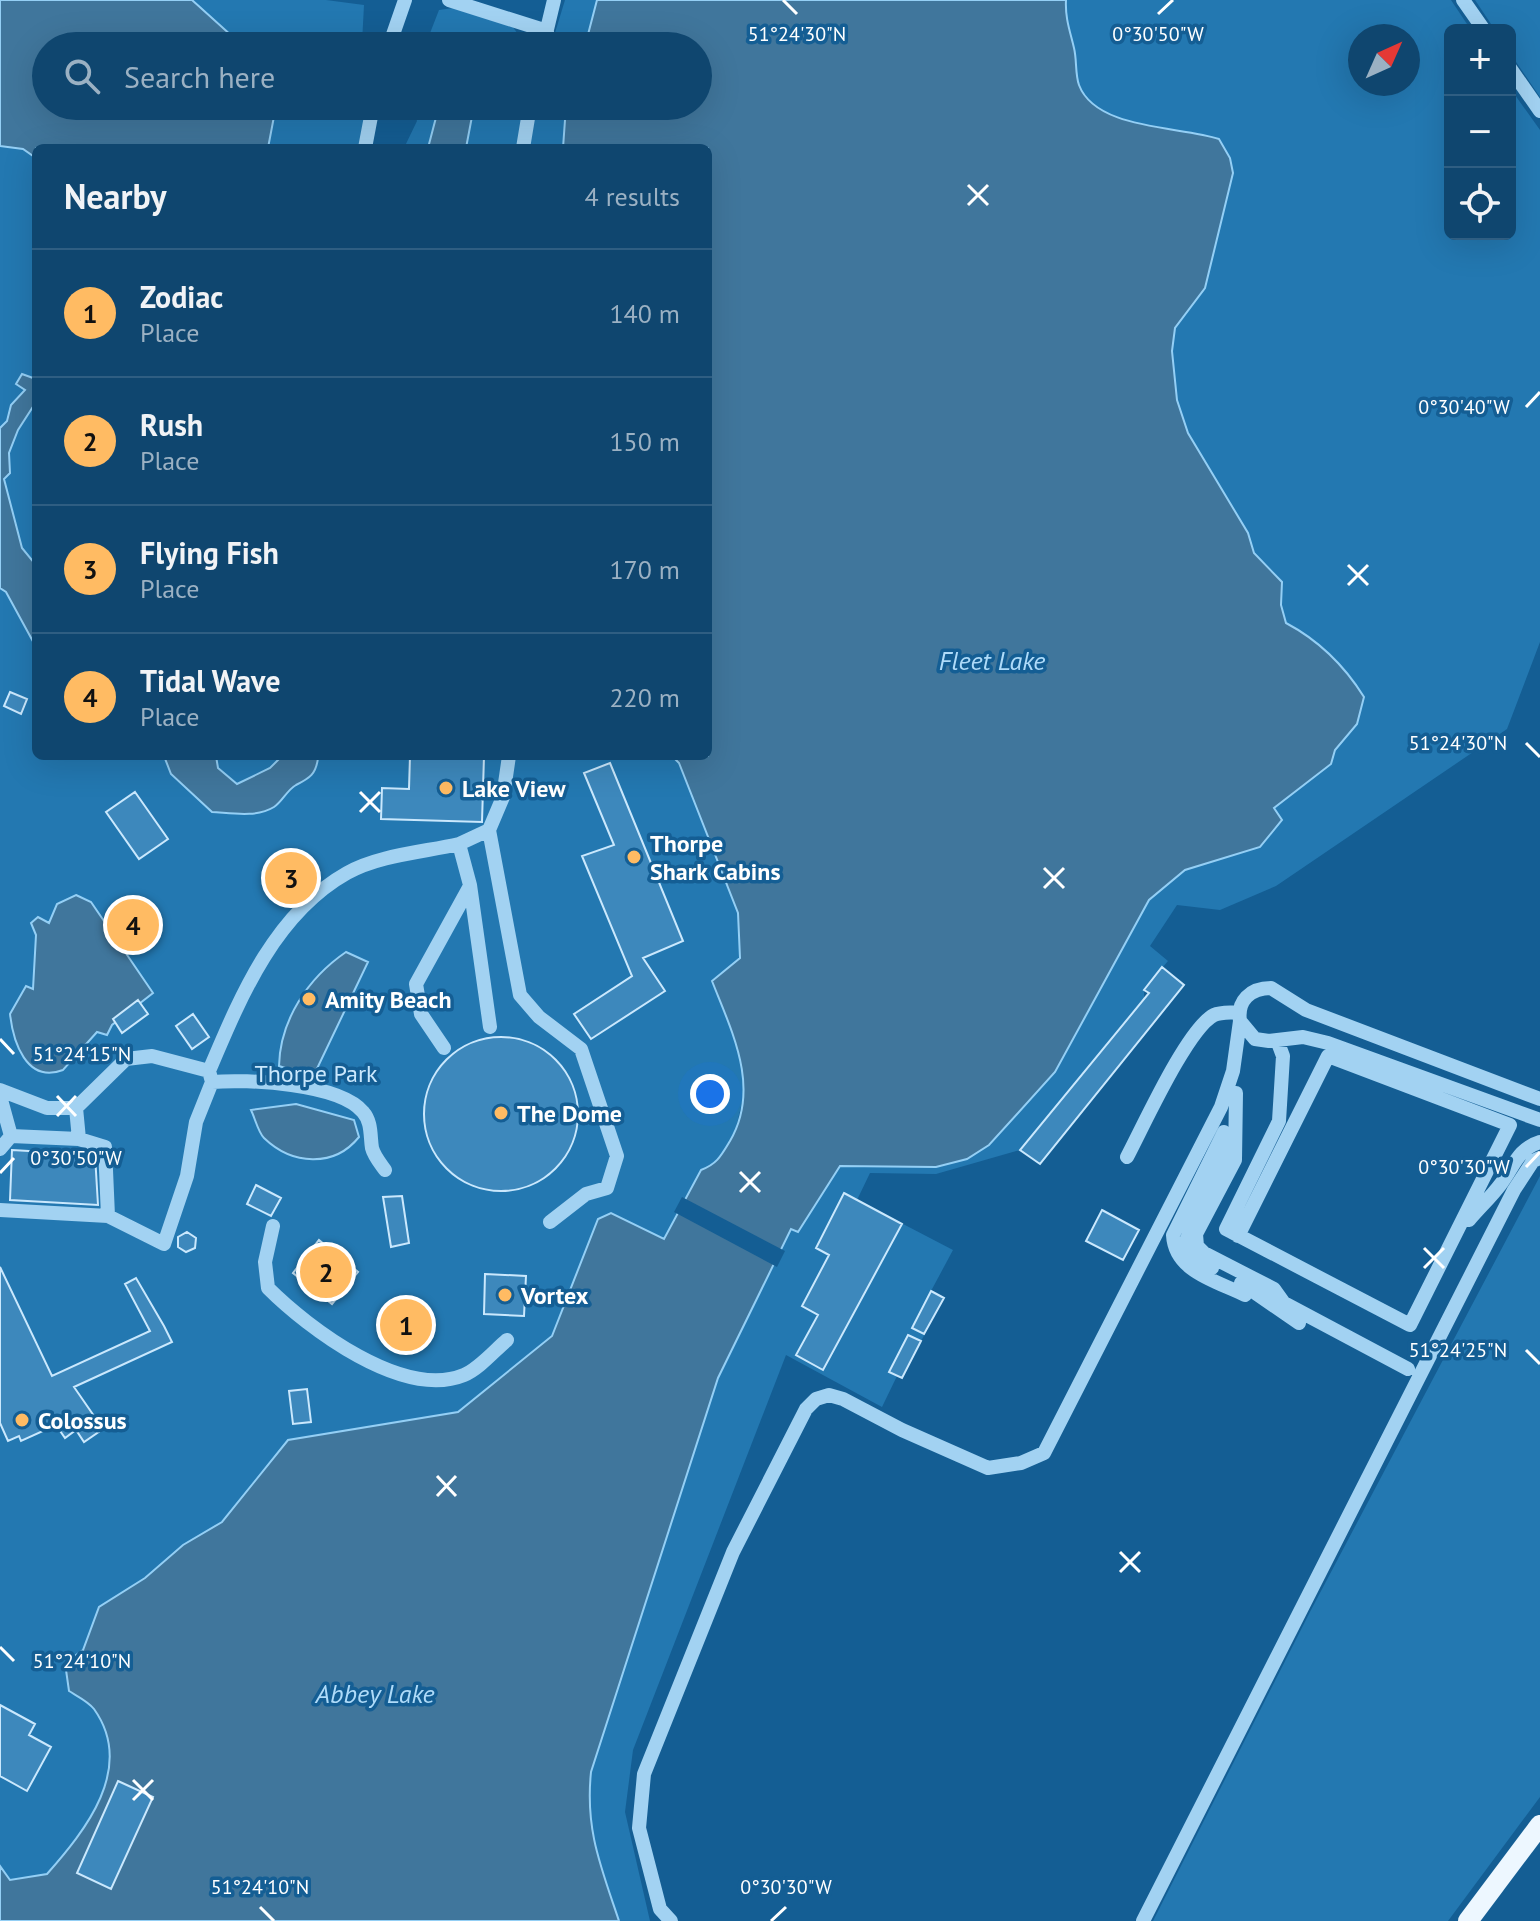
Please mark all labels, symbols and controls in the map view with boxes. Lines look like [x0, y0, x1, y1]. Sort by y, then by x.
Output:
text: 51°24'30"N [748, 21, 846, 47]
text: 0°30'50"W [1112, 21, 1204, 47]
north arrow [1348, 24, 1420, 96]
map controls [1444, 24, 1516, 240]
button: + [1444, 24, 1516, 96]
search box [32, 32, 712, 120]
icon: search [60, 54, 104, 98]
text: Search here [124, 57, 275, 96]
button: − [1444, 96, 1516, 168]
button: locate [1444, 168, 1516, 240]
text: Nearby [64, 174, 166, 218]
text: 4 results [585, 180, 680, 213]
text: Zodiac [140, 277, 223, 316]
text: 1 [83, 297, 97, 330]
text: 140 m [609, 297, 680, 330]
text: Place [140, 316, 199, 349]
text: 0°30'40"W [1418, 394, 1510, 420]
text: Rush [140, 405, 203, 444]
text: 2 [83, 425, 97, 458]
text: 150 m [609, 425, 680, 458]
text: Place [140, 444, 199, 477]
text: Flying Fish [140, 533, 279, 572]
text: 3 [83, 553, 97, 586]
text: 170 m [609, 553, 680, 586]
text: Place [140, 572, 199, 605]
water label: Fleet Lake [939, 644, 1045, 677]
text: Tidal Wave [140, 661, 280, 700]
text: 4 [83, 681, 97, 714]
text: 220 m [609, 681, 680, 714]
text: Place [140, 700, 199, 733]
text: 51°24'30"N [1409, 730, 1507, 756]
place label: Lake View [462, 773, 566, 804]
marker: Lake View [437, 779, 455, 797]
place label: Thorpe Shark Cabins [650, 828, 781, 887]
pin: 3 [265, 848, 317, 908]
marker: Thorpe Shark Cabins [625, 848, 643, 866]
pin: 4 [107, 895, 159, 955]
place label: Amity Beach [325, 984, 452, 1015]
marker: Amity Beach [300, 990, 318, 1008]
text: 51°24'15"N [33, 1041, 131, 1067]
park label: Thorpe Park [254, 1058, 378, 1089]
your location [690, 1074, 730, 1114]
place label: The Dome [517, 1098, 622, 1129]
marker: The Dome [492, 1104, 510, 1122]
text: 0°30'50"W [30, 1145, 122, 1171]
text: 0°30'30"W [1418, 1154, 1510, 1180]
pin: 2 [300, 1242, 352, 1302]
place label: Vortex [520, 1280, 589, 1311]
marker: Vortex [496, 1286, 514, 1304]
pin: 1 [380, 1295, 432, 1355]
text: 51°24'25"N [1409, 1337, 1507, 1363]
place label: Colossus [38, 1405, 127, 1436]
marker: Colossus [13, 1411, 31, 1429]
text: 51°24'10"N [33, 1648, 131, 1674]
water label: Abbey Lake [315, 1677, 434, 1710]
text: 51°24'10"N [211, 1874, 309, 1900]
text: 0°30'30"W [740, 1874, 832, 1900]

